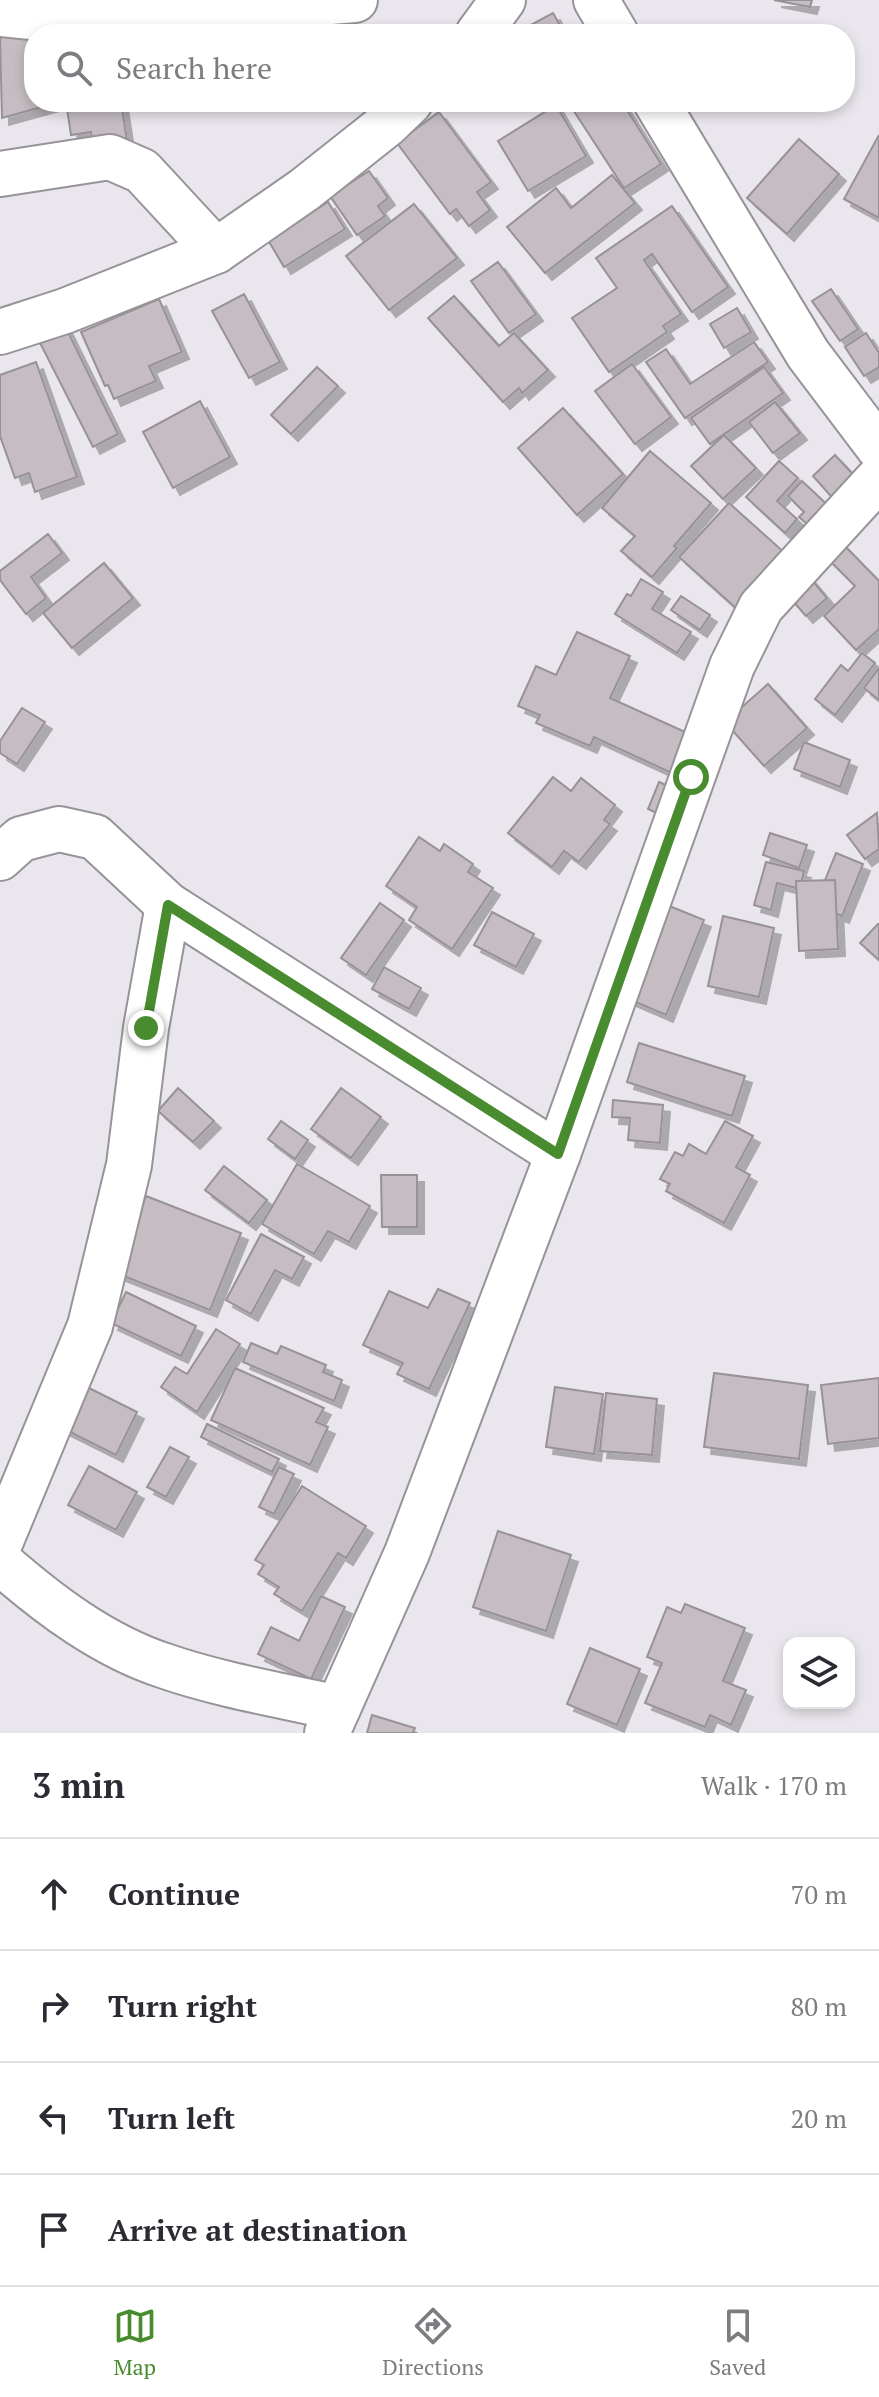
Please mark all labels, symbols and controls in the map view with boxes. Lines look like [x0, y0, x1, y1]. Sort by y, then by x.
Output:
search box [24, 24, 855, 112]
icon: search [52, 46, 96, 90]
text: Search here [116, 48, 272, 88]
route start [673, 759, 709, 795]
route end [128, 1010, 164, 1046]
map controls [783, 1637, 855, 1709]
button: layers [783, 1637, 855, 1709]
text: 3 min [32, 1763, 125, 1808]
text: Walk · 170 m [701, 1768, 847, 1802]
icon: ahead [32, 1872, 76, 1916]
text: Continue [108, 1874, 240, 1914]
text: 70 m [791, 1877, 847, 1911]
icon: right [32, 1984, 76, 2028]
text: Turn right [108, 1986, 257, 2026]
text: 80 m [791, 1989, 847, 2023]
icon: left [32, 2096, 76, 2140]
text: Turn left [108, 2098, 235, 2138]
text: 20 m [791, 2101, 847, 2135]
icon: arrive [32, 2208, 76, 2252]
text: Arrive at destination [108, 2210, 407, 2250]
tab: Map [113, 2304, 157, 2381]
tab: Directions [382, 2304, 484, 2381]
tab: Saved [709, 2304, 766, 2381]

